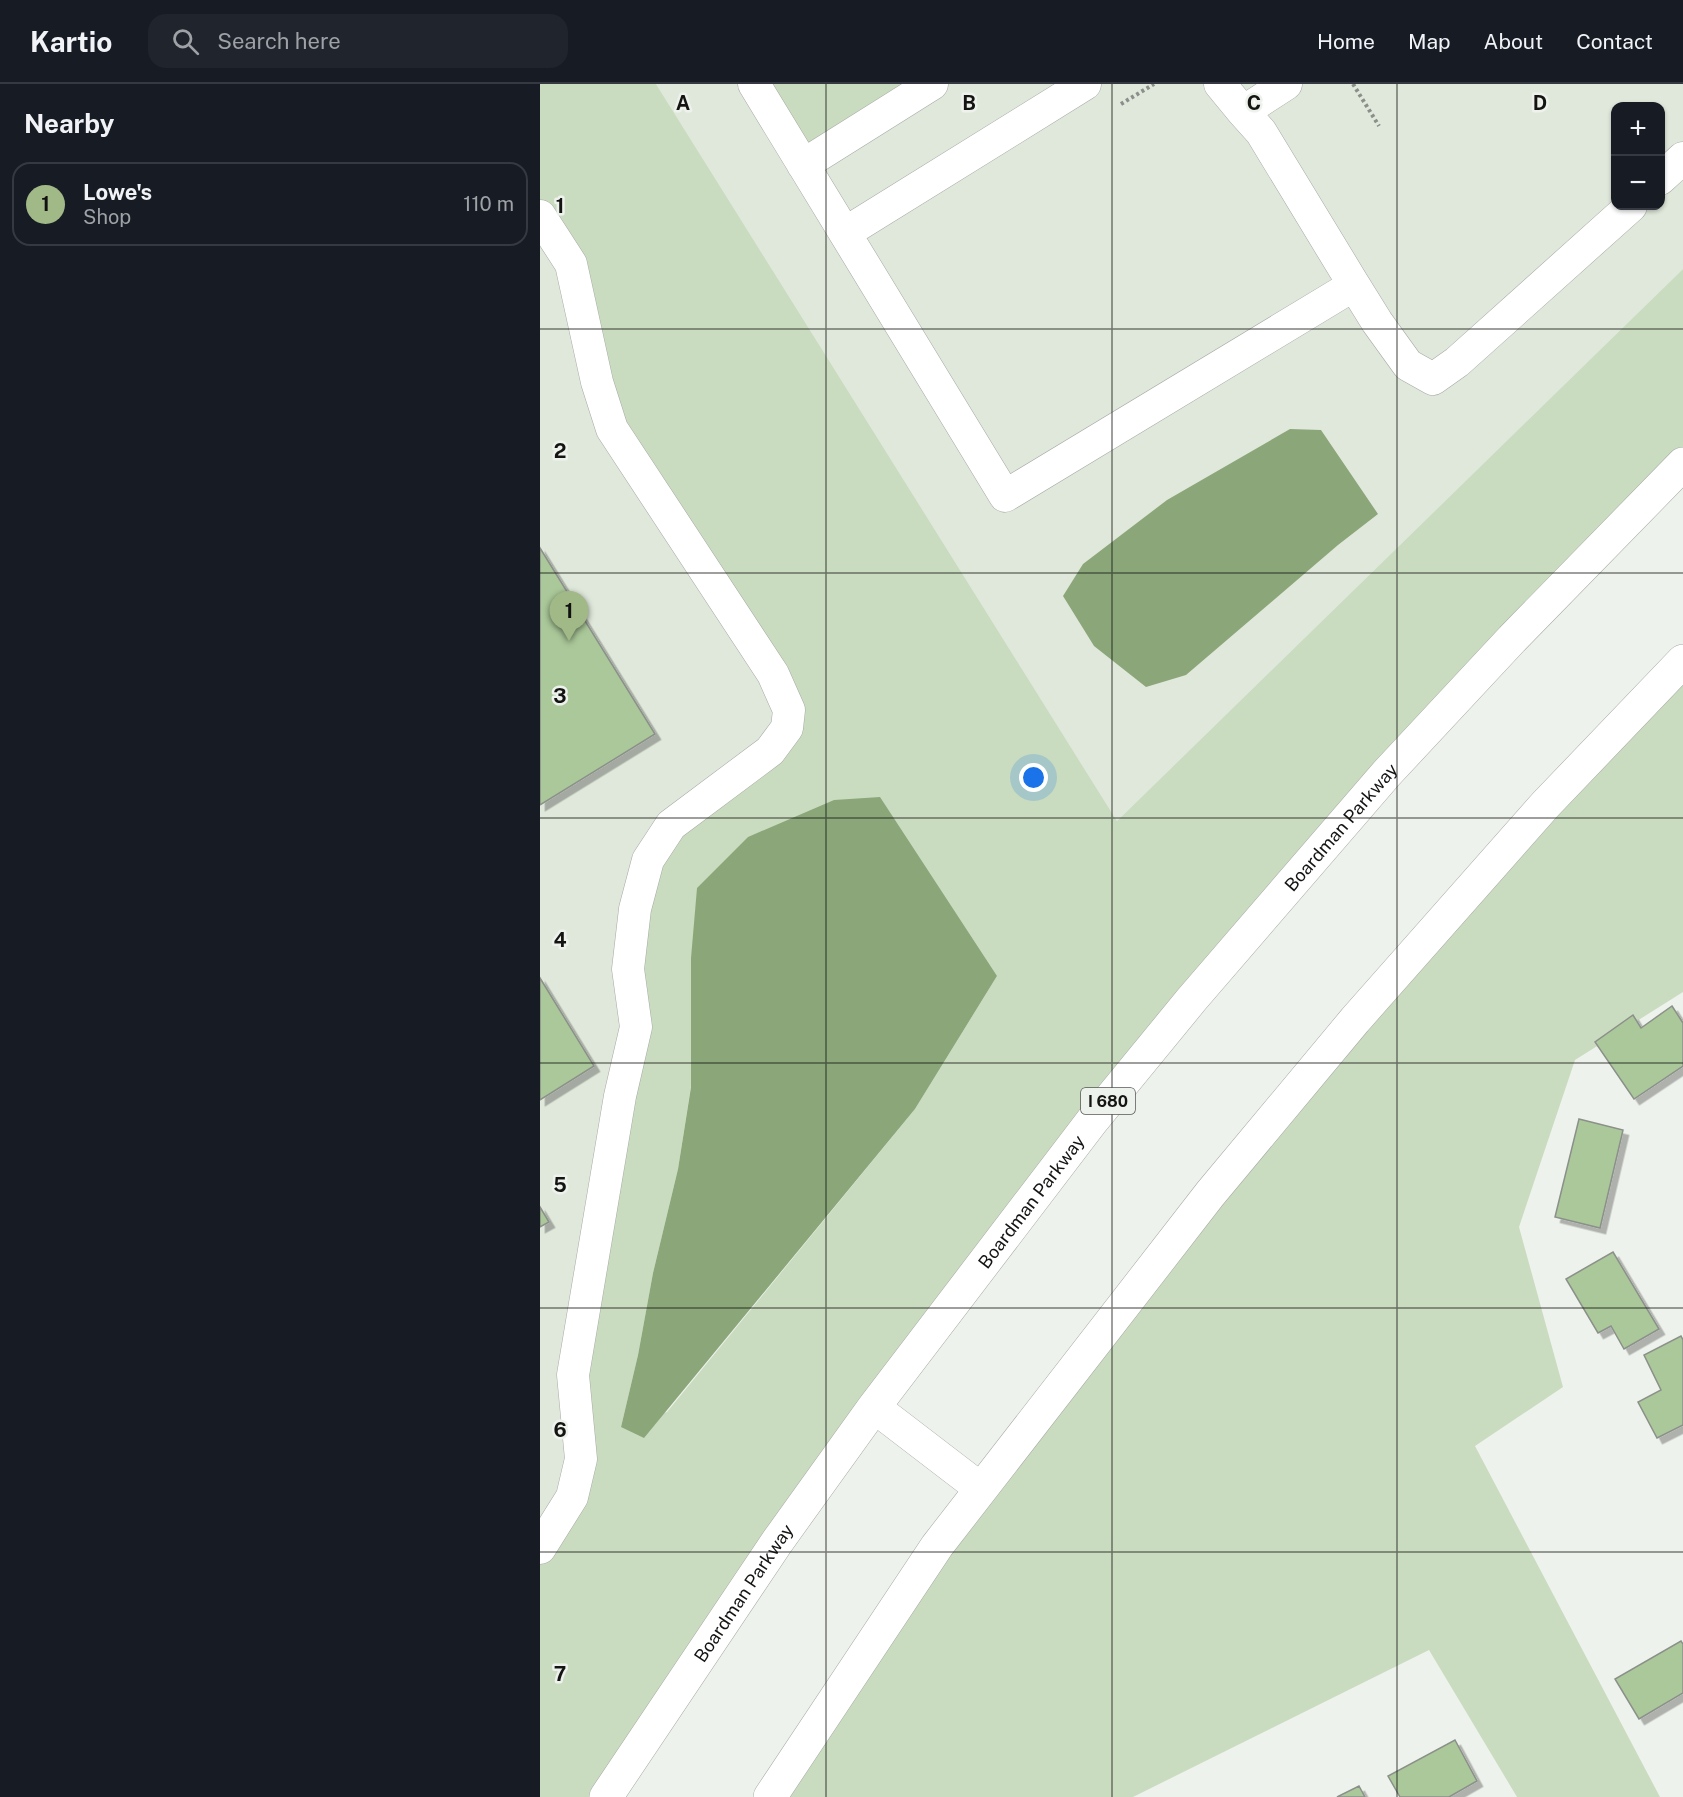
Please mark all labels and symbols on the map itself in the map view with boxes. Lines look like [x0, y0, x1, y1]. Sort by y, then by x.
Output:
text: A [676, 91, 690, 115]
text: B [962, 91, 976, 115]
text: C [1247, 91, 1261, 115]
text: D [1533, 91, 1547, 115]
text: 1 [556, 194, 564, 218]
text: 2 [554, 439, 566, 463]
pin: 1 [549, 592, 588, 641]
text: 3 [553, 684, 567, 708]
street label: Boardman Parkway [1280, 758, 1402, 895]
your location [1019, 763, 1048, 792]
text: 4 [553, 928, 567, 952]
road number: I 680 [1081, 1088, 1135, 1114]
street label: Boardman Parkway [973, 1130, 1089, 1272]
text: 5 [553, 1173, 567, 1197]
text: 6 [553, 1418, 567, 1442]
street label: Boardman Parkway [689, 1519, 797, 1666]
text: 7 [554, 1662, 566, 1686]

